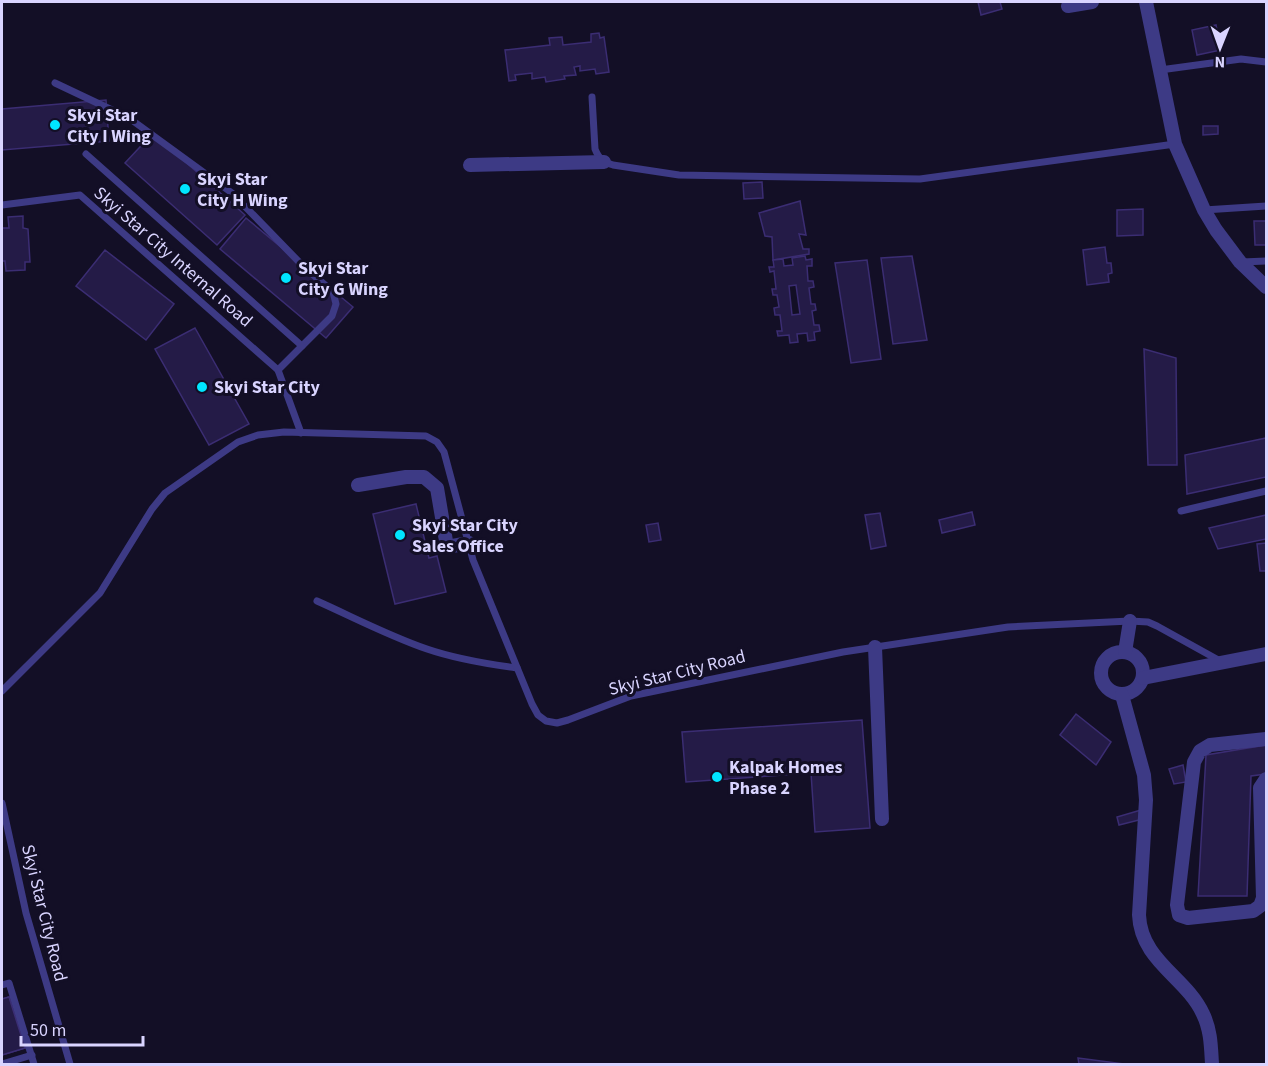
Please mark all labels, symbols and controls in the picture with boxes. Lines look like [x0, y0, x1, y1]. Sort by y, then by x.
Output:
north arrow [1190, 18, 1250, 78]
text: N [1214, 51, 1225, 73]
place label: Skyi Star City I Wing [67, 103, 151, 149]
marker: Skyi Star City I Wing [48, 118, 62, 132]
place label: Skyi Star City H Wing [197, 167, 288, 213]
street label: Skyi Star City Internal Road [88, 181, 258, 333]
marker: Skyi Star City H Wing [178, 182, 192, 196]
place label: Skyi Star City G Wing [298, 256, 388, 302]
marker: Skyi Star City G Wing [279, 271, 293, 285]
place label: Skyi Star City [214, 375, 320, 400]
marker: Skyi Star City [195, 380, 209, 394]
place label: Skyi Star City Sales Office [412, 513, 518, 559]
marker: Skyi Star City Sales Office [393, 528, 407, 542]
street label: Skyi Star City Road [606, 644, 748, 702]
place label: Kalpak Homes Phase 2 [729, 755, 843, 801]
marker: Kalpak Homes Phase 2 [710, 770, 724, 784]
street label: Skyi Star City Road [15, 842, 73, 984]
scale bar [21, 1009, 142, 1047]
text: 50 m [30, 1018, 66, 1043]

